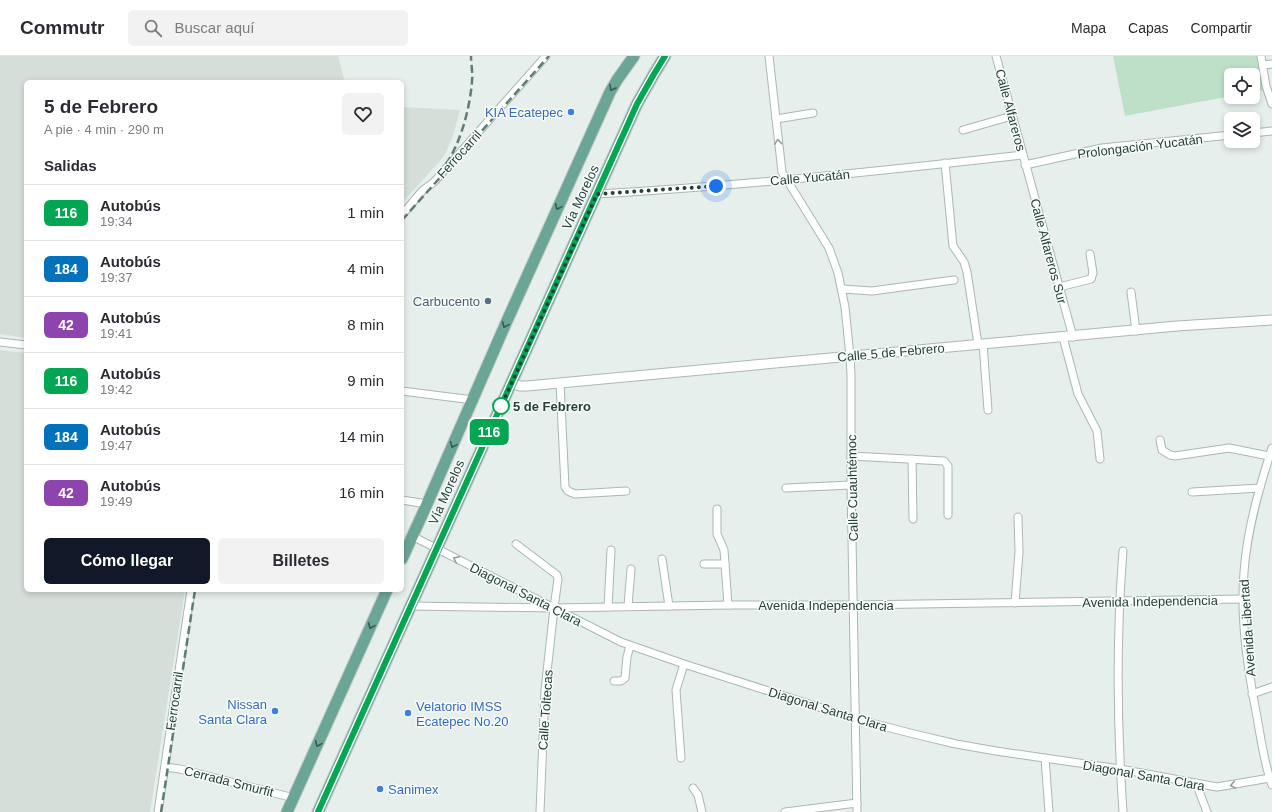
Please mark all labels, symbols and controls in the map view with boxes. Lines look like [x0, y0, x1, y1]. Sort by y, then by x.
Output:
search box [128, 10, 408, 46]
text: Commutr [20, 17, 104, 38]
icon: search [142, 17, 164, 39]
text: Buscar aquí [174, 19, 255, 36]
text: Mapa [1071, 20, 1106, 36]
text: Capas [1128, 20, 1169, 36]
text: Compartir [1191, 20, 1252, 36]
street label: Calle Alfareros [992, 67, 1029, 153]
map controls [1224, 68, 1260, 148]
button: locate [1224, 68, 1260, 104]
one-way arrow [609, 84, 616, 91]
button: heart [342, 93, 384, 135]
text: 5 de Febrero [44, 96, 158, 117]
place label: KIA Ecatepec [485, 105, 563, 120]
marker: KIA Ecatepec [566, 107, 576, 117]
button: layers [1224, 112, 1260, 148]
text: A pie · 4 min · 290 m [44, 122, 164, 137]
street label: Ferrocarril [434, 127, 485, 181]
street label: Prolongación Yucatán [1076, 131, 1204, 162]
one-way arrow [774, 139, 783, 145]
text: Salidas [44, 157, 97, 174]
street label: Vía Morelos [559, 162, 602, 232]
street label: Calle Yucatán [770, 167, 851, 188]
your location [706, 176, 726, 196]
text: Autobús [100, 197, 161, 214]
street label: Calle Alfareros Sur [1027, 197, 1070, 306]
one-way arrow [555, 203, 563, 210]
text: 1 min [347, 204, 384, 221]
text: 116 [55, 205, 77, 221]
text: 19:34 [100, 214, 133, 229]
text: Autobús [100, 253, 161, 270]
text: 4 min [347, 260, 384, 277]
text: 184 [54, 261, 78, 277]
text: 19:37 [100, 270, 133, 285]
place label: Carbucento [413, 294, 480, 309]
marker: Carbucento [483, 296, 493, 306]
text: Autobús [100, 309, 161, 326]
text: 8 min [347, 316, 384, 333]
text: 42 [58, 317, 74, 333]
one-way arrow [502, 321, 510, 329]
text: 19:41 [100, 326, 133, 341]
street label: Calle 5 de Febrero [837, 340, 945, 365]
text: Autobús [100, 365, 161, 382]
text: 9 min [347, 372, 384, 389]
text: 116 [55, 373, 77, 389]
text: 19:42 [100, 382, 133, 397]
marker: 5 de Febrero [492, 397, 510, 415]
place label: 5 de Febrero [513, 399, 591, 414]
line badge: 116 [466, 419, 512, 445]
text: Autobús [100, 421, 161, 438]
text: 116 [478, 424, 500, 440]
text: 14 min [339, 428, 384, 445]
text: 184 [54, 429, 78, 445]
street label: Calle Cuauhtémoc [844, 434, 861, 542]
text: 19:47 [100, 438, 133, 453]
one-way arrow [450, 441, 458, 448]
street label: Vía Morelos [425, 457, 468, 527]
text: Autobús [100, 477, 161, 494]
text: 16 min [339, 484, 384, 501]
text: 42 [58, 485, 74, 501]
text: 19:49 [100, 494, 133, 509]
button: Cómo llegar [44, 538, 210, 584]
button: Billetes [218, 538, 384, 584]
one-way arrow [453, 556, 461, 564]
street label: Diagonal Santa Clara [467, 560, 585, 630]
street label: Avenida Libertad [1237, 579, 1258, 677]
street label: Avenida Independencia [1082, 593, 1219, 610]
street label: Avenida Independencia [758, 598, 895, 613]
one-way arrow [368, 621, 376, 629]
street label: Calle Toltecas [535, 669, 556, 751]
street label: Ferrocarril [163, 671, 186, 731]
street label: Diagonal Santa Clara [767, 684, 890, 735]
place label: Nissan Santa Clara [198, 697, 268, 727]
place label: Velatorio IMSS Ecatepec No.20 [416, 699, 509, 729]
marker: Nissan Santa Clara [270, 706, 280, 716]
marker: Velatorio IMSS Ecatepec No.20 [403, 708, 413, 718]
one-way arrow [315, 740, 323, 747]
street label: Diagonal Santa Clara [1082, 757, 1207, 794]
street label: Cerrada Smurfit [183, 763, 276, 800]
one-way arrow [1230, 780, 1236, 789]
place label: Sanimex [388, 782, 439, 797]
marker: Sanimex [375, 784, 385, 794]

